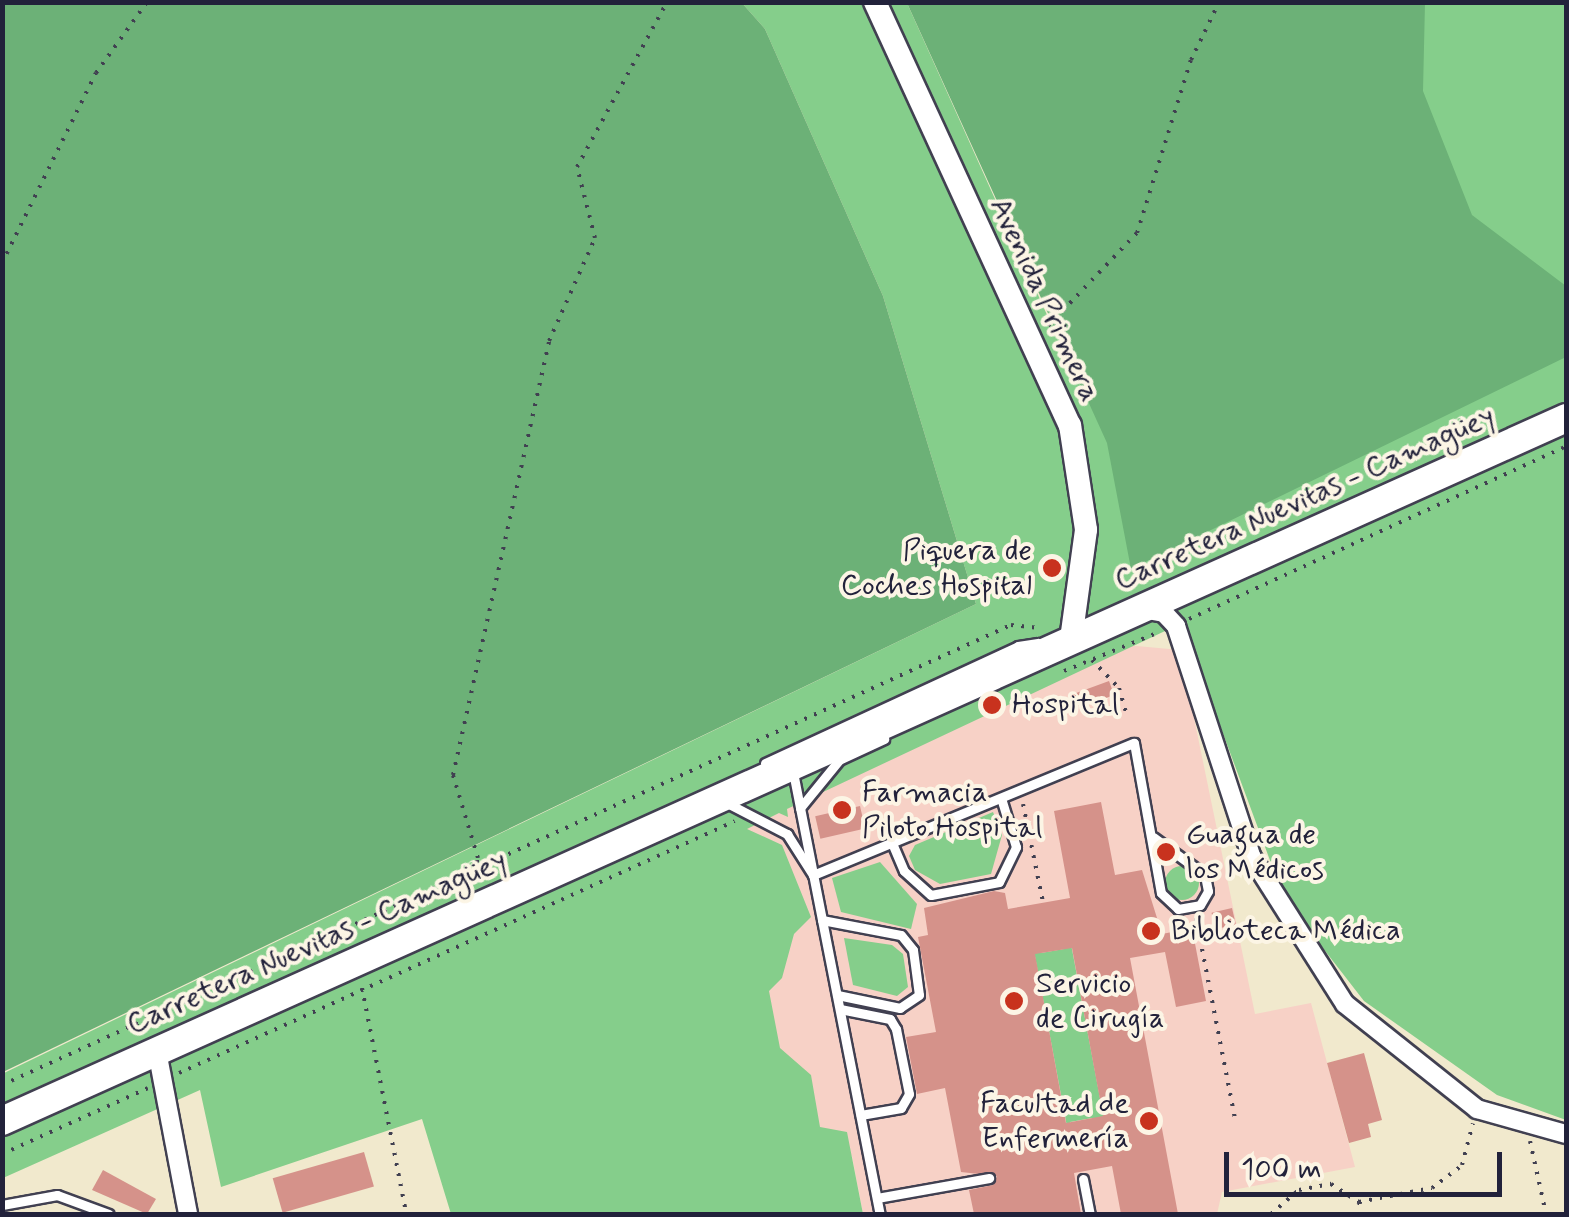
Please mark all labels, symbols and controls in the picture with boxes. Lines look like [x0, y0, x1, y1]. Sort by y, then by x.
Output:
street label: Avenida Primera [981, 192, 1107, 408]
street label: Carretera Nuevitas - Camagüey [1105, 397, 1505, 601]
place label: Piquera de Coches Hospital [825, 533, 1032, 604]
marker: Piquera de Coches Hospital [1041, 557, 1063, 579]
place label: Hospital [1012, 687, 1119, 723]
marker: Hospital [981, 694, 1003, 716]
place label: Farmacia Piloto Hospital [862, 775, 1042, 846]
marker: Farmacia Piloto Hospital [831, 799, 853, 821]
place label: Guagua de los Médicos [1186, 817, 1326, 888]
street label: Carretera Nuevitas - Camagüey [117, 841, 517, 1045]
marker: Guagua de los Médicos [1155, 841, 1177, 863]
place label: Biblioteca Médica [1171, 913, 1402, 949]
marker: Biblioteca Médica [1140, 920, 1162, 942]
place label: Servicio de Cirugía [1036, 966, 1162, 1036]
marker: Servicio de Cirugía [1001, 988, 1027, 1014]
place label: Facultad de Enfermería [982, 1086, 1129, 1156]
marker: Facultad de Enfermería [1138, 1110, 1160, 1132]
scale bar [1229, 1132, 1506, 1194]
text: 100 m [1241, 1150, 1322, 1189]

